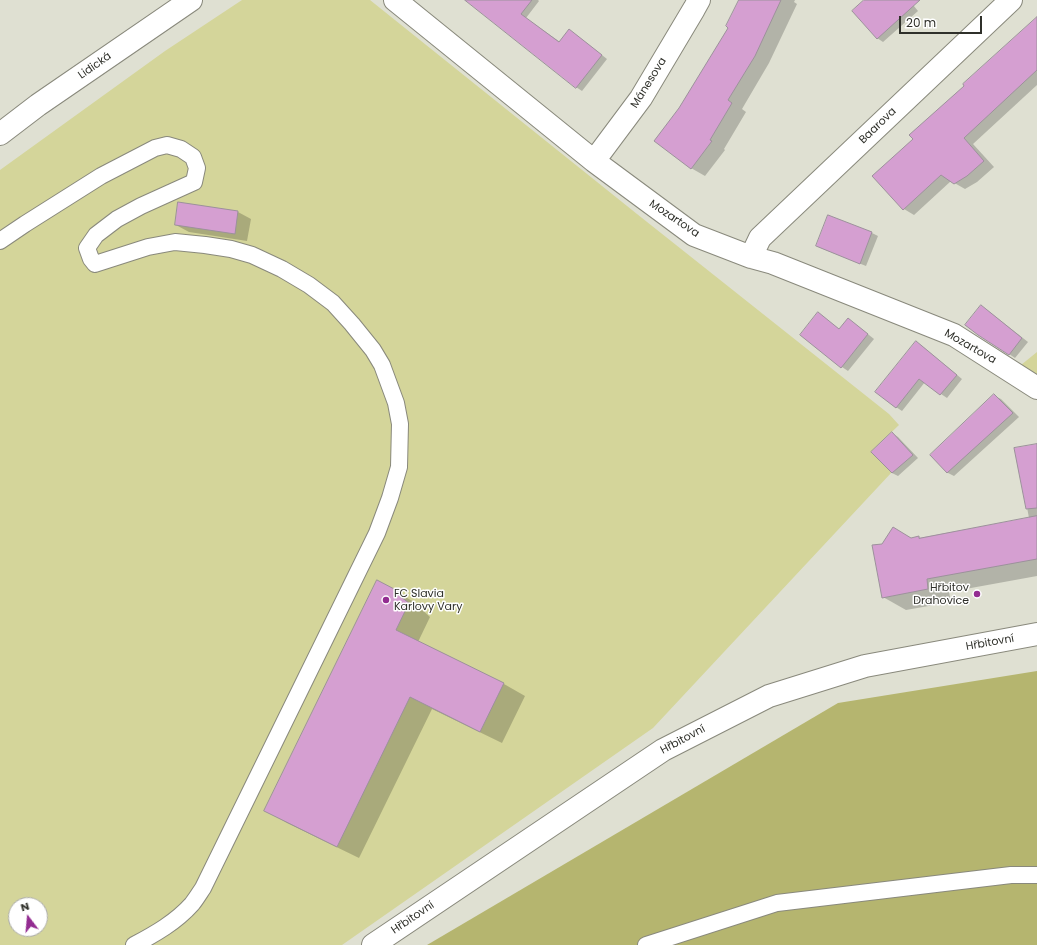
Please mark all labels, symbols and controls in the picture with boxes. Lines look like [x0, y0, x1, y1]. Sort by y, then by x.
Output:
scale bar [901, 8, 984, 34]
text: 20 m [906, 14, 936, 31]
street label: Lidická [76, 50, 114, 82]
street label: Mánesova [628, 55, 670, 111]
street label: Baarova [857, 105, 899, 147]
street label: Mozartova [646, 197, 702, 241]
street label: Mozartova [942, 327, 998, 367]
place label: Hřbitov Drahovice [913, 581, 969, 607]
place label: FC Slavia Karlovy Vary [394, 587, 462, 613]
marker: Hřbitov Drahovice [972, 589, 982, 599]
marker: FC Slavia Karlovy Vary [381, 595, 391, 605]
street label: Hřbitovní [965, 632, 1015, 654]
street label: Hřbitovní [658, 723, 708, 757]
north arrow [8, 897, 48, 937]
text: N [19, 898, 31, 915]
street label: Hřbitovní [389, 899, 437, 937]

